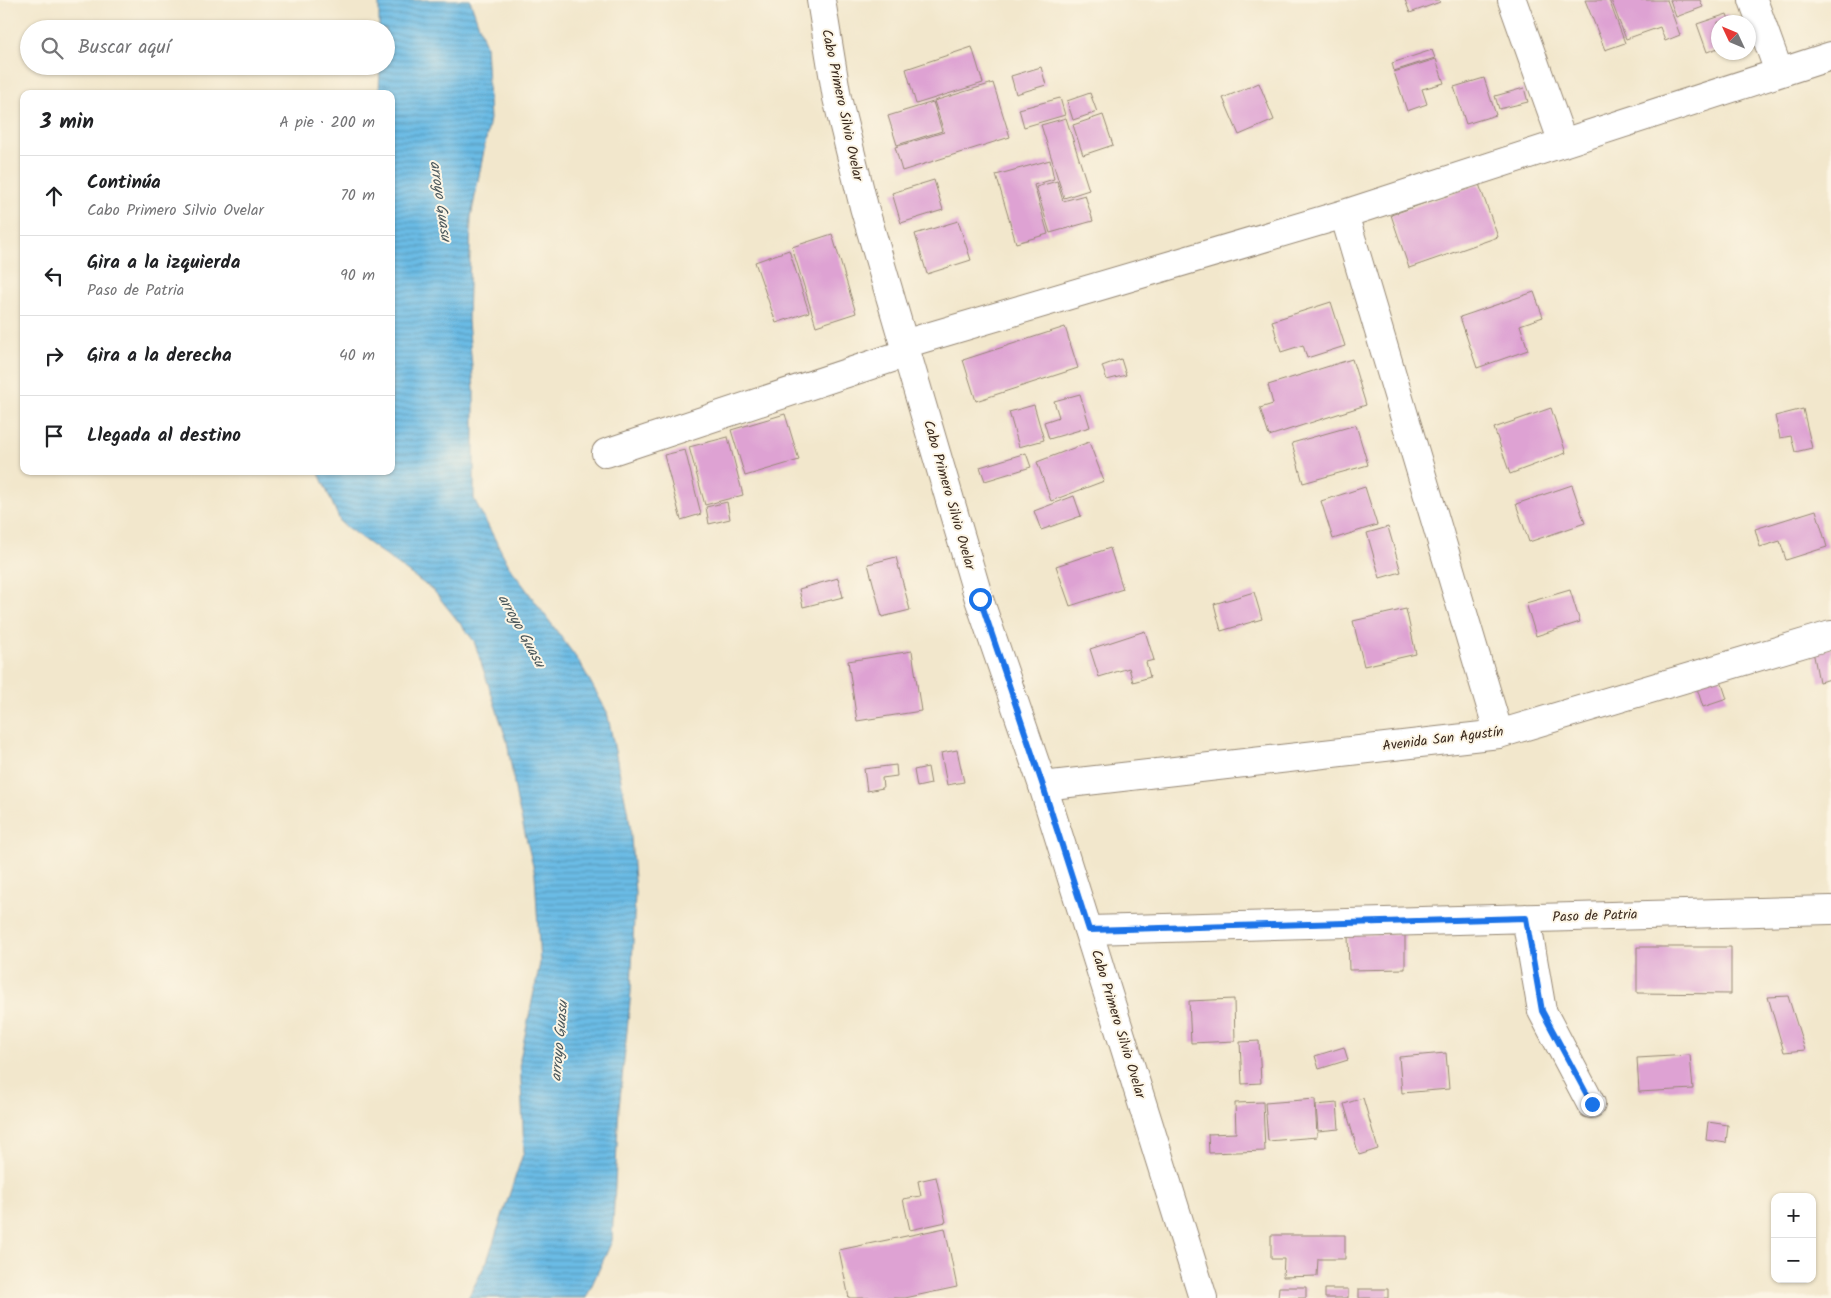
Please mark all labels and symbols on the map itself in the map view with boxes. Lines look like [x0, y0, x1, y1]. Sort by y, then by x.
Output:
north arrow [1711, 15, 1756, 60]
street label: Cabo Primero Silvio Ovelar [815, 27, 869, 184]
water label: arroyo Guasu [423, 159, 458, 244]
street label: Cabo Primero Silvio Ovelar [917, 418, 981, 574]
route start [969, 588, 992, 611]
water label: arroyo Guasu [491, 590, 552, 674]
street label: Avenida San Agustín [1381, 721, 1505, 757]
street label: Paso de Patria [1552, 904, 1638, 928]
street label: Cabo Primero Silvio Ovelar [1085, 947, 1152, 1102]
water label: arroyo Guasu [545, 998, 576, 1082]
route end [1581, 1093, 1604, 1116]

